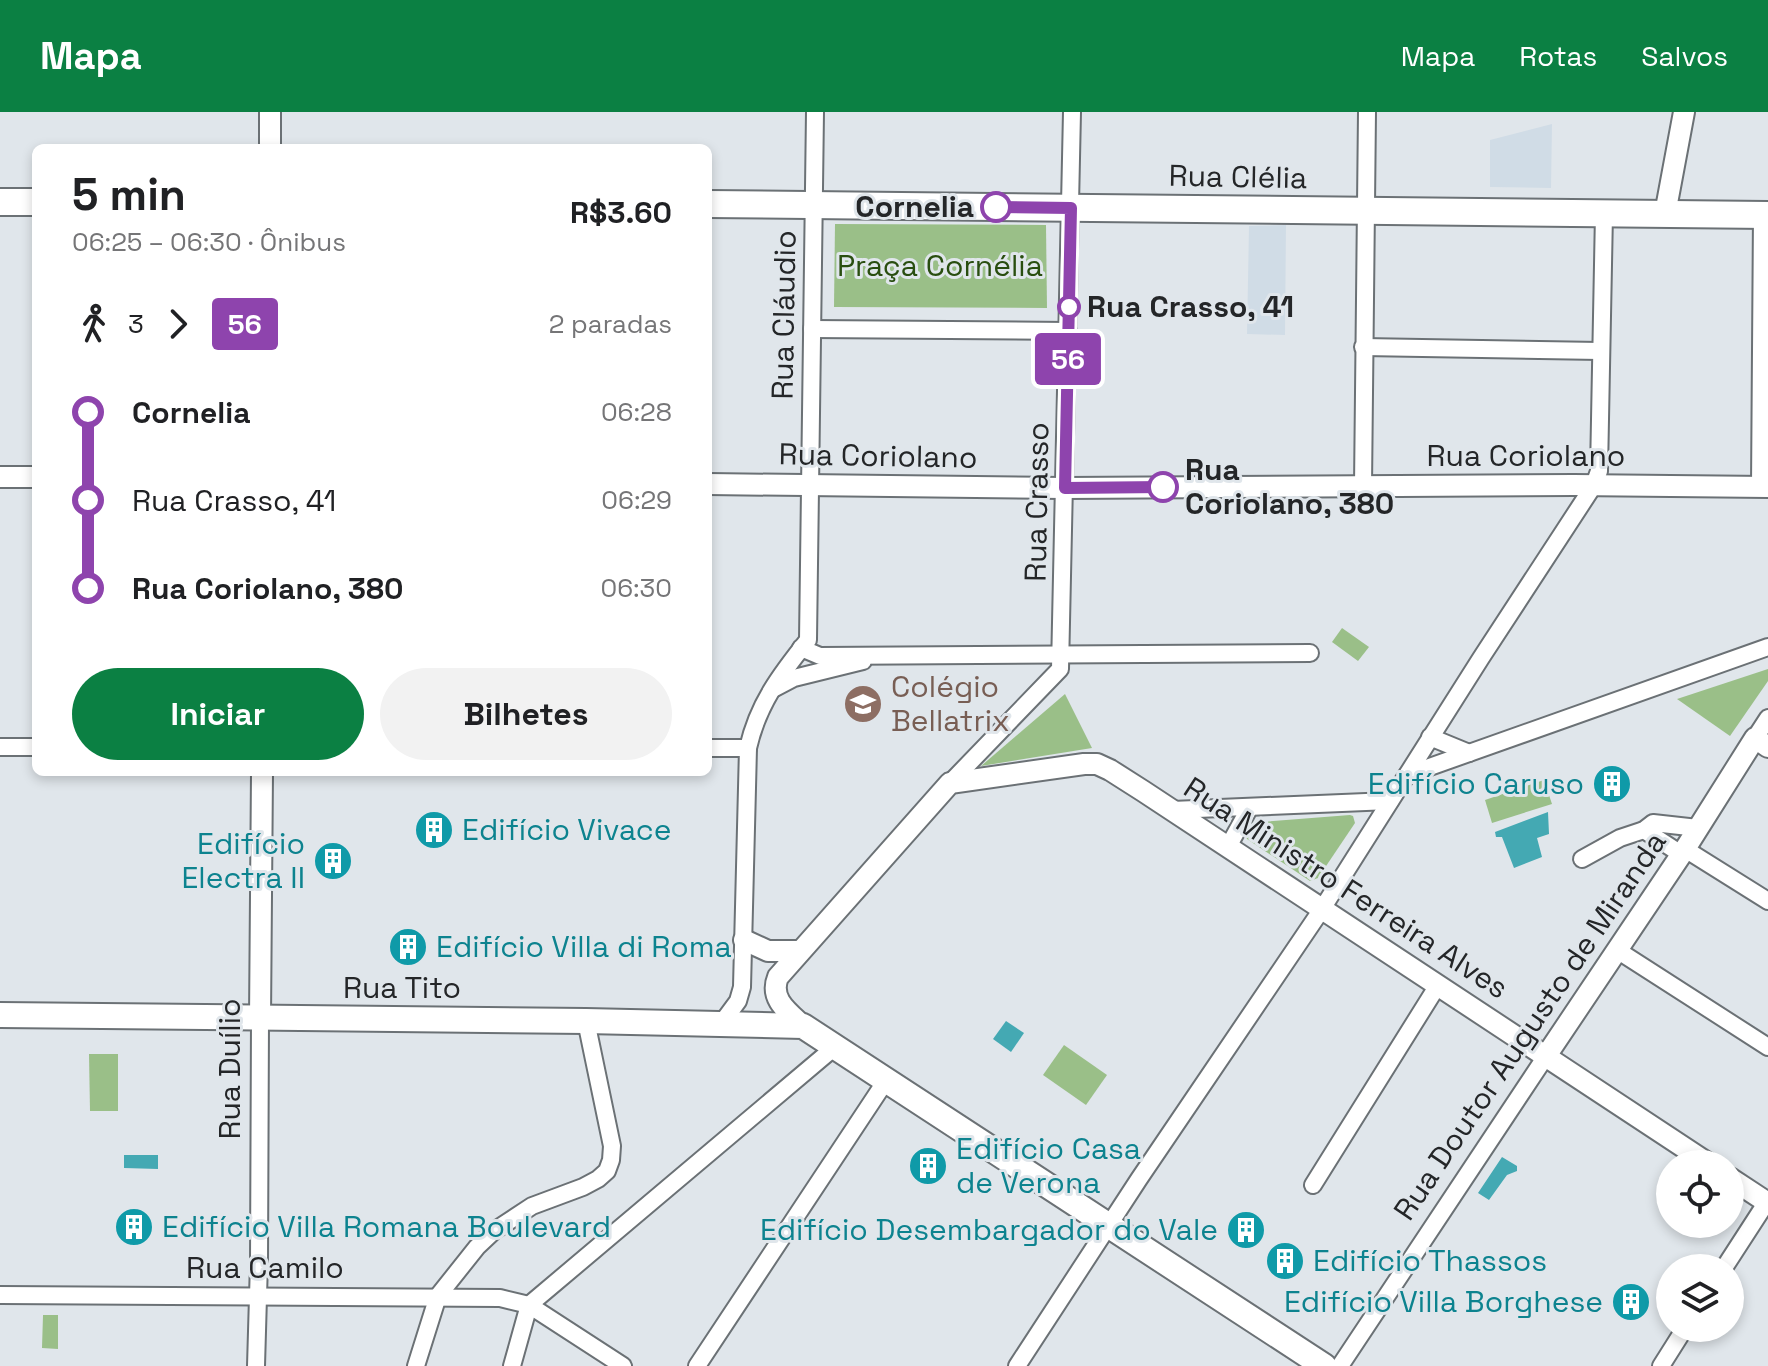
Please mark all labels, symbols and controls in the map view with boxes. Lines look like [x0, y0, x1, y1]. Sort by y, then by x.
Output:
text: Mapa [40, 32, 142, 80]
text: Mapa [1401, 38, 1475, 74]
text: Rotas [1519, 38, 1597, 74]
text: Salvos [1641, 38, 1728, 74]
street label: Rua Clélia [1168, 156, 1308, 197]
text: 5 min [72, 167, 186, 223]
place label: Cornelia [855, 187, 974, 226]
marker: Cornelia [981, 192, 1011, 222]
text: R$3.60 [570, 193, 672, 232]
text: 06:25 – 06:30 · Ônibus [72, 225, 346, 259]
street label: Rua Cláudio [763, 230, 804, 400]
park label: Praça Cornélia [837, 246, 1043, 285]
place label: Rua Crasso, 41 [1087, 287, 1294, 326]
marker: Rua Crasso, 41 [1058, 296, 1080, 318]
icon: walk [72, 302, 116, 346]
icon: forward [156, 302, 200, 346]
text: 56 [228, 306, 262, 342]
text: 3 [128, 307, 144, 341]
text: 2 paradas [549, 307, 672, 341]
line badge: 56 [1032, 333, 1104, 385]
text: 56 [1051, 341, 1085, 377]
text: Cornelia [132, 393, 251, 432]
text: 06:28 [601, 395, 672, 429]
street label: Rua Crasso [1016, 422, 1057, 582]
street label: Rua Coriolano [778, 434, 978, 477]
street label: Rua Coriolano [1427, 436, 1625, 475]
place label: Rua Coriolano, 380 [1185, 450, 1394, 523]
marker: Rua Coriolano, 380 [1148, 472, 1178, 502]
text: Rua Crasso, 41 [132, 481, 336, 520]
text: 06:29 [601, 483, 672, 517]
text: Rua Coriolano, 380 [132, 569, 404, 608]
text: 06:30 [600, 571, 672, 605]
place label: Colégio Bellatrix [891, 667, 1010, 740]
button: Iniciar [72, 668, 364, 760]
button: Bilhetes [380, 668, 672, 760]
school or university icon: Colégio Bellatrix [842, 683, 884, 725]
building icon: Edifício Caruso [1591, 763, 1633, 805]
place label: Edifício Caruso [1368, 764, 1584, 803]
street label: Rua Ministro Ferreira Alves [1177, 768, 1516, 1007]
building icon: Edifício Vivace [413, 809, 455, 851]
place label: Edifício Vivace [462, 810, 671, 849]
place label: Edifício Electra II [181, 824, 305, 897]
street label: Rua Doutor Augusto de Miranda [1385, 824, 1674, 1227]
building icon: Edifício Electra II [312, 840, 354, 882]
building icon: Edifício Villa di Roma [387, 926, 429, 968]
place label: Edifício Villa di Roma [436, 927, 732, 966]
street label: Rua Tito [343, 968, 461, 1007]
street label: Rua Duílio [210, 998, 249, 1140]
place label: Edifício Casa de Verona [956, 1129, 1141, 1202]
building icon: Edifício Casa de Verona [907, 1145, 949, 1187]
map controls [1656, 1150, 1744, 1342]
button: locate [1656, 1150, 1744, 1238]
building icon: Edifício Villa Romana Boulevard [113, 1206, 155, 1248]
place label: Edifício Villa Romana Boulevard [162, 1207, 611, 1246]
building icon: Edifício Desembargador do Vale [1225, 1209, 1267, 1251]
place label: Edifício Desembargador do Vale [760, 1210, 1218, 1249]
building icon: Edifício Thassos [1264, 1240, 1306, 1282]
place label: Edifício Thassos [1313, 1241, 1547, 1280]
street label: Rua Camilo [186, 1248, 344, 1287]
button: layers [1656, 1254, 1744, 1342]
building icon: Edifício Villa Borghese [1610, 1281, 1652, 1323]
place label: Edifício Villa Borghese [1284, 1282, 1603, 1321]

